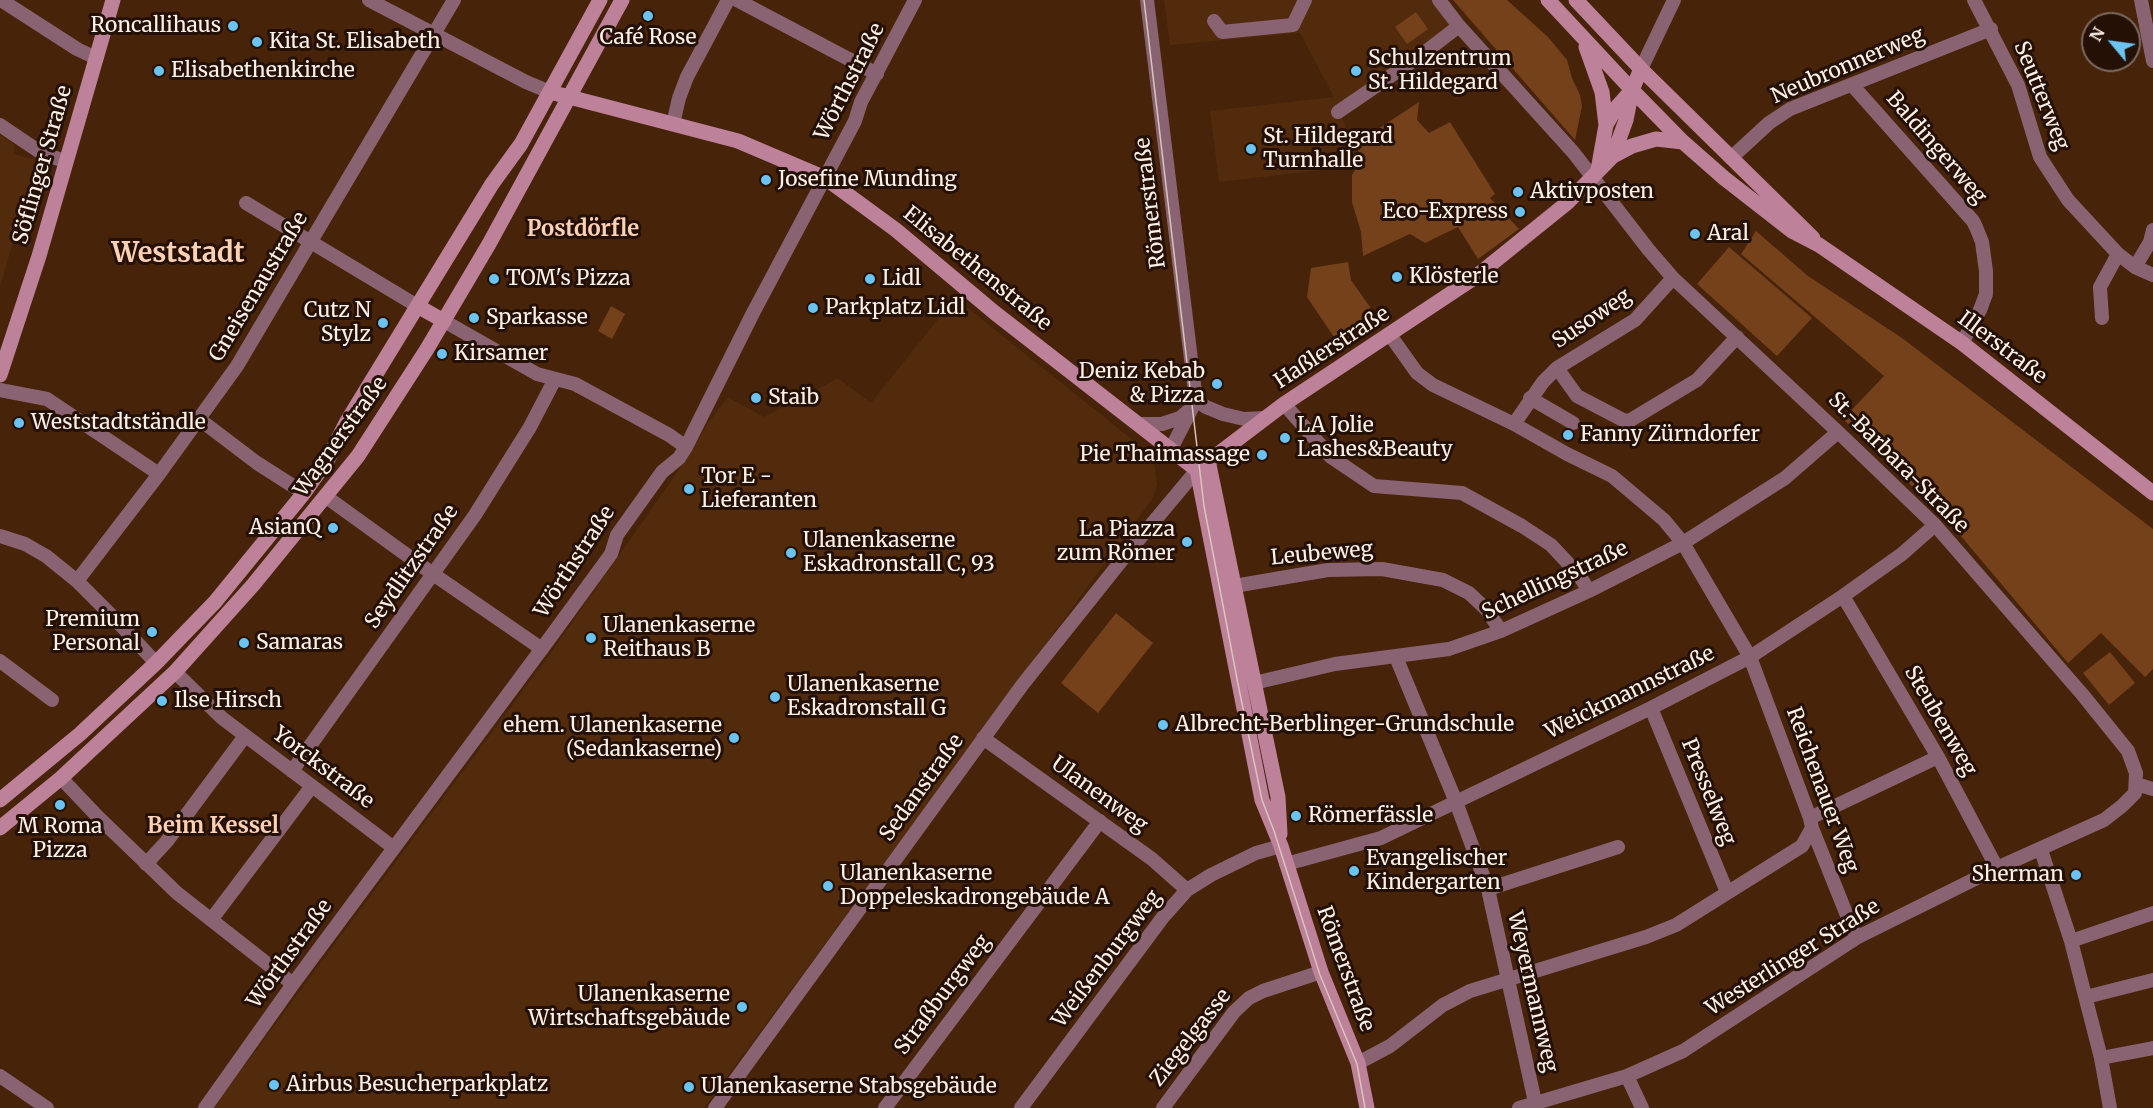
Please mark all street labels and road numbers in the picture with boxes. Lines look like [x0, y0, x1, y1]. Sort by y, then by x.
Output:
street label: Wörthstraße [810, 19, 890, 145]
street label: Neubronnerweg [1768, 22, 1928, 110]
street label: Seutterweg [2008, 38, 2074, 154]
street label: Söflinger Straße [8, 83, 78, 247]
street label: Baldingerweg [1880, 87, 1992, 209]
street label: Römerstraße [1130, 136, 1172, 270]
street label: Elisabethenstraße [898, 201, 1056, 337]
street label: Gneisenaustraße [204, 208, 314, 366]
street label: Susoweg [1548, 284, 1636, 354]
street label: Haßlerstraße [1270, 301, 1394, 395]
street label: Illerstraße [1953, 306, 2051, 390]
street label: Wagnerstraße [289, 372, 393, 502]
street label: St.-Barbara-Straße [1822, 387, 1974, 539]
street label: Seydlitzstraße [360, 500, 464, 634]
street label: Wörthstraße [530, 501, 620, 623]
street label: Schellingstraße [1478, 536, 1632, 626]
street label: Leubeweg [1270, 537, 1374, 571]
street label: Weickmannstraße [1541, 641, 1719, 745]
street label: Steubenweg [1898, 661, 1982, 781]
street label: Reichenauer Weg [1780, 704, 1864, 876]
street label: Yorckstraße [267, 722, 379, 814]
street label: Sedanstraße [875, 730, 969, 846]
street label: Presselweg [1675, 735, 1741, 849]
street label: Ulanenweg [1046, 752, 1152, 838]
street label: Weißenburgweg [1047, 885, 1167, 1033]
street label: Westerlinger Straße [1702, 894, 1884, 1022]
street label: Wörthstraße [242, 895, 338, 1013]
street label: Römerstraße [1311, 903, 1379, 1035]
street label: Weyermannweg [1501, 909, 1563, 1075]
street label: Straßburgweg [890, 930, 996, 1060]
street label: Ziegelgasse [1145, 984, 1237, 1092]

